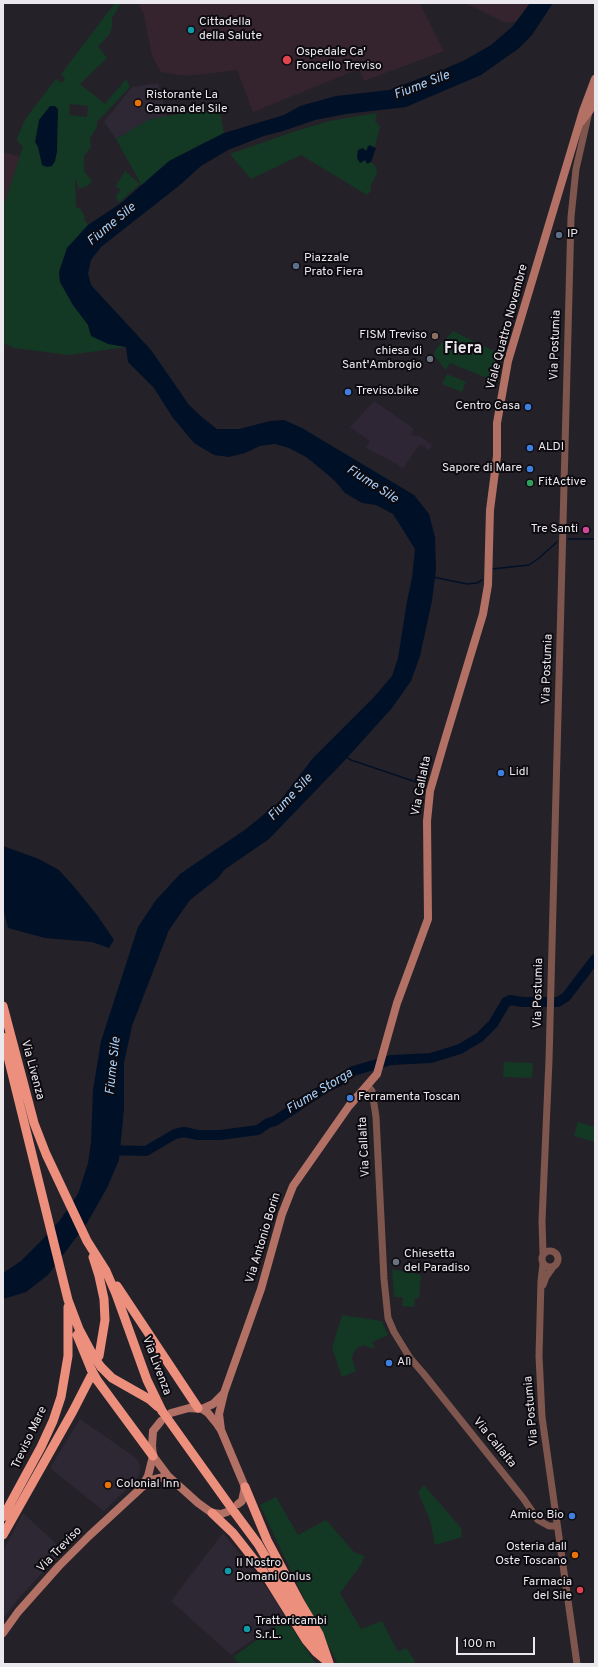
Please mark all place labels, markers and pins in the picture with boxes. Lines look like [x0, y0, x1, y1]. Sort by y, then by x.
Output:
place label: Cittadella della Salute [199, 16, 262, 44]
marker: Cittadella della Salute [186, 25, 196, 35]
place label: Ospedale Ca' Foncello Treviso [296, 46, 382, 74]
marker: Ospedale Ca' Foncello Treviso [281, 54, 293, 66]
place label: Ristorante La Cavana del Sile [146, 89, 227, 117]
marker: Ristorante La Cavana del Sile [133, 98, 143, 108]
place label: IP [567, 228, 578, 242]
marker: IP [554, 230, 564, 240]
place label: Piazzale Prato Fiera [304, 252, 363, 280]
marker: Piazzale Prato Fiera [291, 261, 301, 271]
place label: FISM Treviso [359, 329, 427, 343]
marker: FISM Treviso [430, 331, 440, 341]
place label: chiesa di Sant'Ambrogio [342, 345, 422, 373]
marker: chiesa di Sant'Ambrogio [425, 354, 435, 364]
place label: Treviso.bike [356, 385, 419, 399]
marker: Treviso.bike [343, 387, 353, 397]
place label: Centro Casa [455, 400, 520, 414]
marker: Centro Casa [523, 402, 533, 412]
place label: ALDI [538, 441, 564, 455]
marker: ALDI [525, 443, 535, 453]
place label: Sapore di Mare [442, 462, 522, 476]
marker: Sapore di Mare [525, 464, 535, 474]
place label: FitActive [538, 476, 586, 490]
marker: FitActive [525, 478, 535, 488]
place label: Tre Santi [531, 523, 578, 537]
marker: Tre Santi [581, 525, 591, 535]
place label: Lidl [509, 766, 529, 780]
marker: Lidl [496, 768, 506, 778]
place label: Ferramenta Toscan [358, 1091, 460, 1105]
marker: Ferramenta Toscan [345, 1093, 355, 1103]
place label: Chiesetta del Paradiso [404, 1248, 470, 1276]
marker: Chiesetta del Paradiso [391, 1257, 401, 1267]
place label: Alì [397, 1356, 411, 1370]
marker: Alì [384, 1358, 394, 1368]
place label: Colonial Inn [116, 1478, 179, 1492]
marker: Colonial Inn [103, 1480, 113, 1490]
place label: Amico Bio [509, 1509, 564, 1523]
marker: Amico Bio [567, 1511, 577, 1521]
place label: Osteria dall Oste Toscano [495, 1541, 567, 1569]
marker: Osteria dall Oste Toscano [570, 1550, 580, 1560]
place label: Il Nostro Domani Onlus [236, 1557, 311, 1585]
marker: Il Nostro Domani Onlus [223, 1566, 233, 1576]
place label: Farmacia del Sile [523, 1576, 572, 1604]
marker: Farmacia del Sile [575, 1585, 585, 1595]
place label: Trattoricambi S.r.L. [255, 1615, 327, 1643]
marker: Trattoricambi S.r.L. [242, 1624, 252, 1634]

